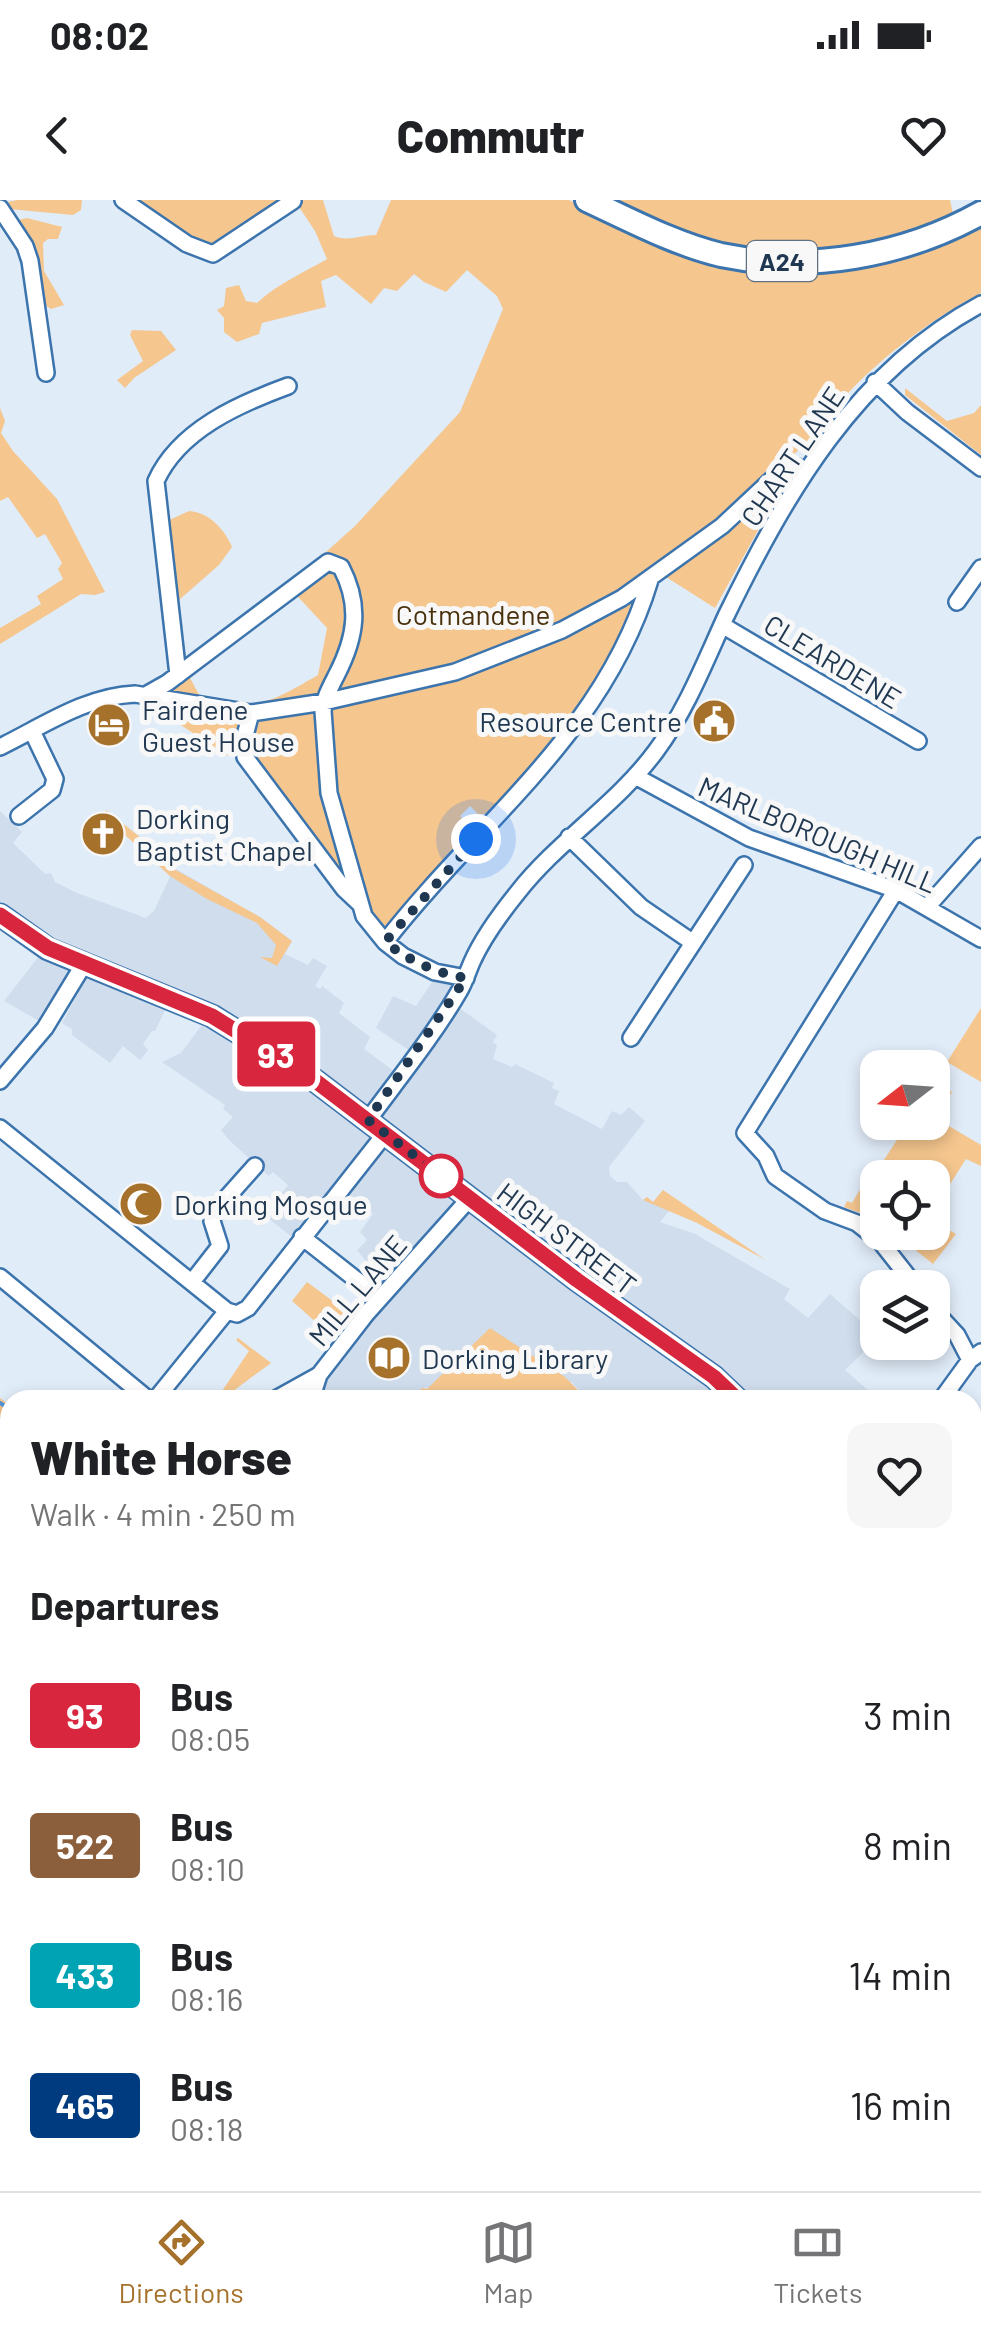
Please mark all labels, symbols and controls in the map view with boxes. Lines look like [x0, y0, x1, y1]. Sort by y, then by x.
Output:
text: 08:02 [50, 12, 149, 58]
icon: back [30, 108, 85, 163]
text: Commutr [397, 108, 584, 162]
icon: heart [896, 108, 951, 163]
road number: A24 [747, 241, 817, 281]
street label: CHART LANE [733, 380, 851, 532]
park label: Cotmandene [396, 597, 550, 631]
street label: CLEARDENE [758, 607, 908, 715]
place label: Fairdene Guest House [142, 692, 295, 758]
public building icon: Resource Centre [691, 698, 737, 744]
hotel icon: Fairdene Guest House [86, 702, 132, 748]
place label: Resource Centre [479, 704, 682, 738]
street label: MARLBOROUGH HILL [694, 768, 942, 900]
place label: Dorking Baptist Chapel [136, 801, 313, 867]
church icon: Dorking Baptist Chapel [80, 811, 126, 857]
your location [451, 814, 501, 864]
line badge: 93 [231, 1022, 321, 1086]
text: 93 [257, 1033, 295, 1075]
north arrow [860, 1050, 950, 1140]
map controls [860, 1050, 950, 1360]
unlabelled marker [420, 1155, 462, 1197]
button: locate [860, 1160, 950, 1250]
street label: HIGH STREET [491, 1175, 643, 1301]
mosque icon: Dorking Mosque [118, 1181, 164, 1227]
place label: Dorking Mosque [174, 1187, 368, 1221]
street label: MILL LANE [301, 1228, 413, 1352]
button: layers [860, 1270, 950, 1360]
library icon: Dorking Library [366, 1335, 412, 1381]
place label: Dorking Library [422, 1341, 608, 1375]
button: heart [847, 1423, 952, 1528]
text: White Horse [30, 1427, 292, 1485]
text: Walk · 4 min · 250 m [30, 1494, 296, 1532]
text: Departures [30, 1582, 219, 1628]
text: Bus [170, 1673, 233, 1719]
text: 3 min [863, 1692, 952, 1738]
text: 93 [66, 1694, 104, 1736]
text: 08:05 [170, 1719, 250, 1757]
text: Bus [170, 1803, 233, 1849]
text: 8 min [863, 1822, 952, 1868]
text: 522 [56, 1824, 114, 1866]
text: 08:10 [170, 1849, 245, 1887]
text: Bus [170, 1933, 233, 1979]
text: 14 min [849, 1952, 952, 1998]
text: 433 [56, 1954, 114, 1996]
text: 08:16 [170, 1979, 243, 2017]
text: Bus [170, 2063, 233, 2109]
text: 16 min [850, 2082, 952, 2128]
text: 465 [56, 2084, 114, 2126]
text: 08:18 [170, 2109, 243, 2147]
tab: Directions [119, 2215, 244, 2309]
tab: Map [481, 2215, 536, 2309]
tab: Tickets [773, 2215, 862, 2309]

